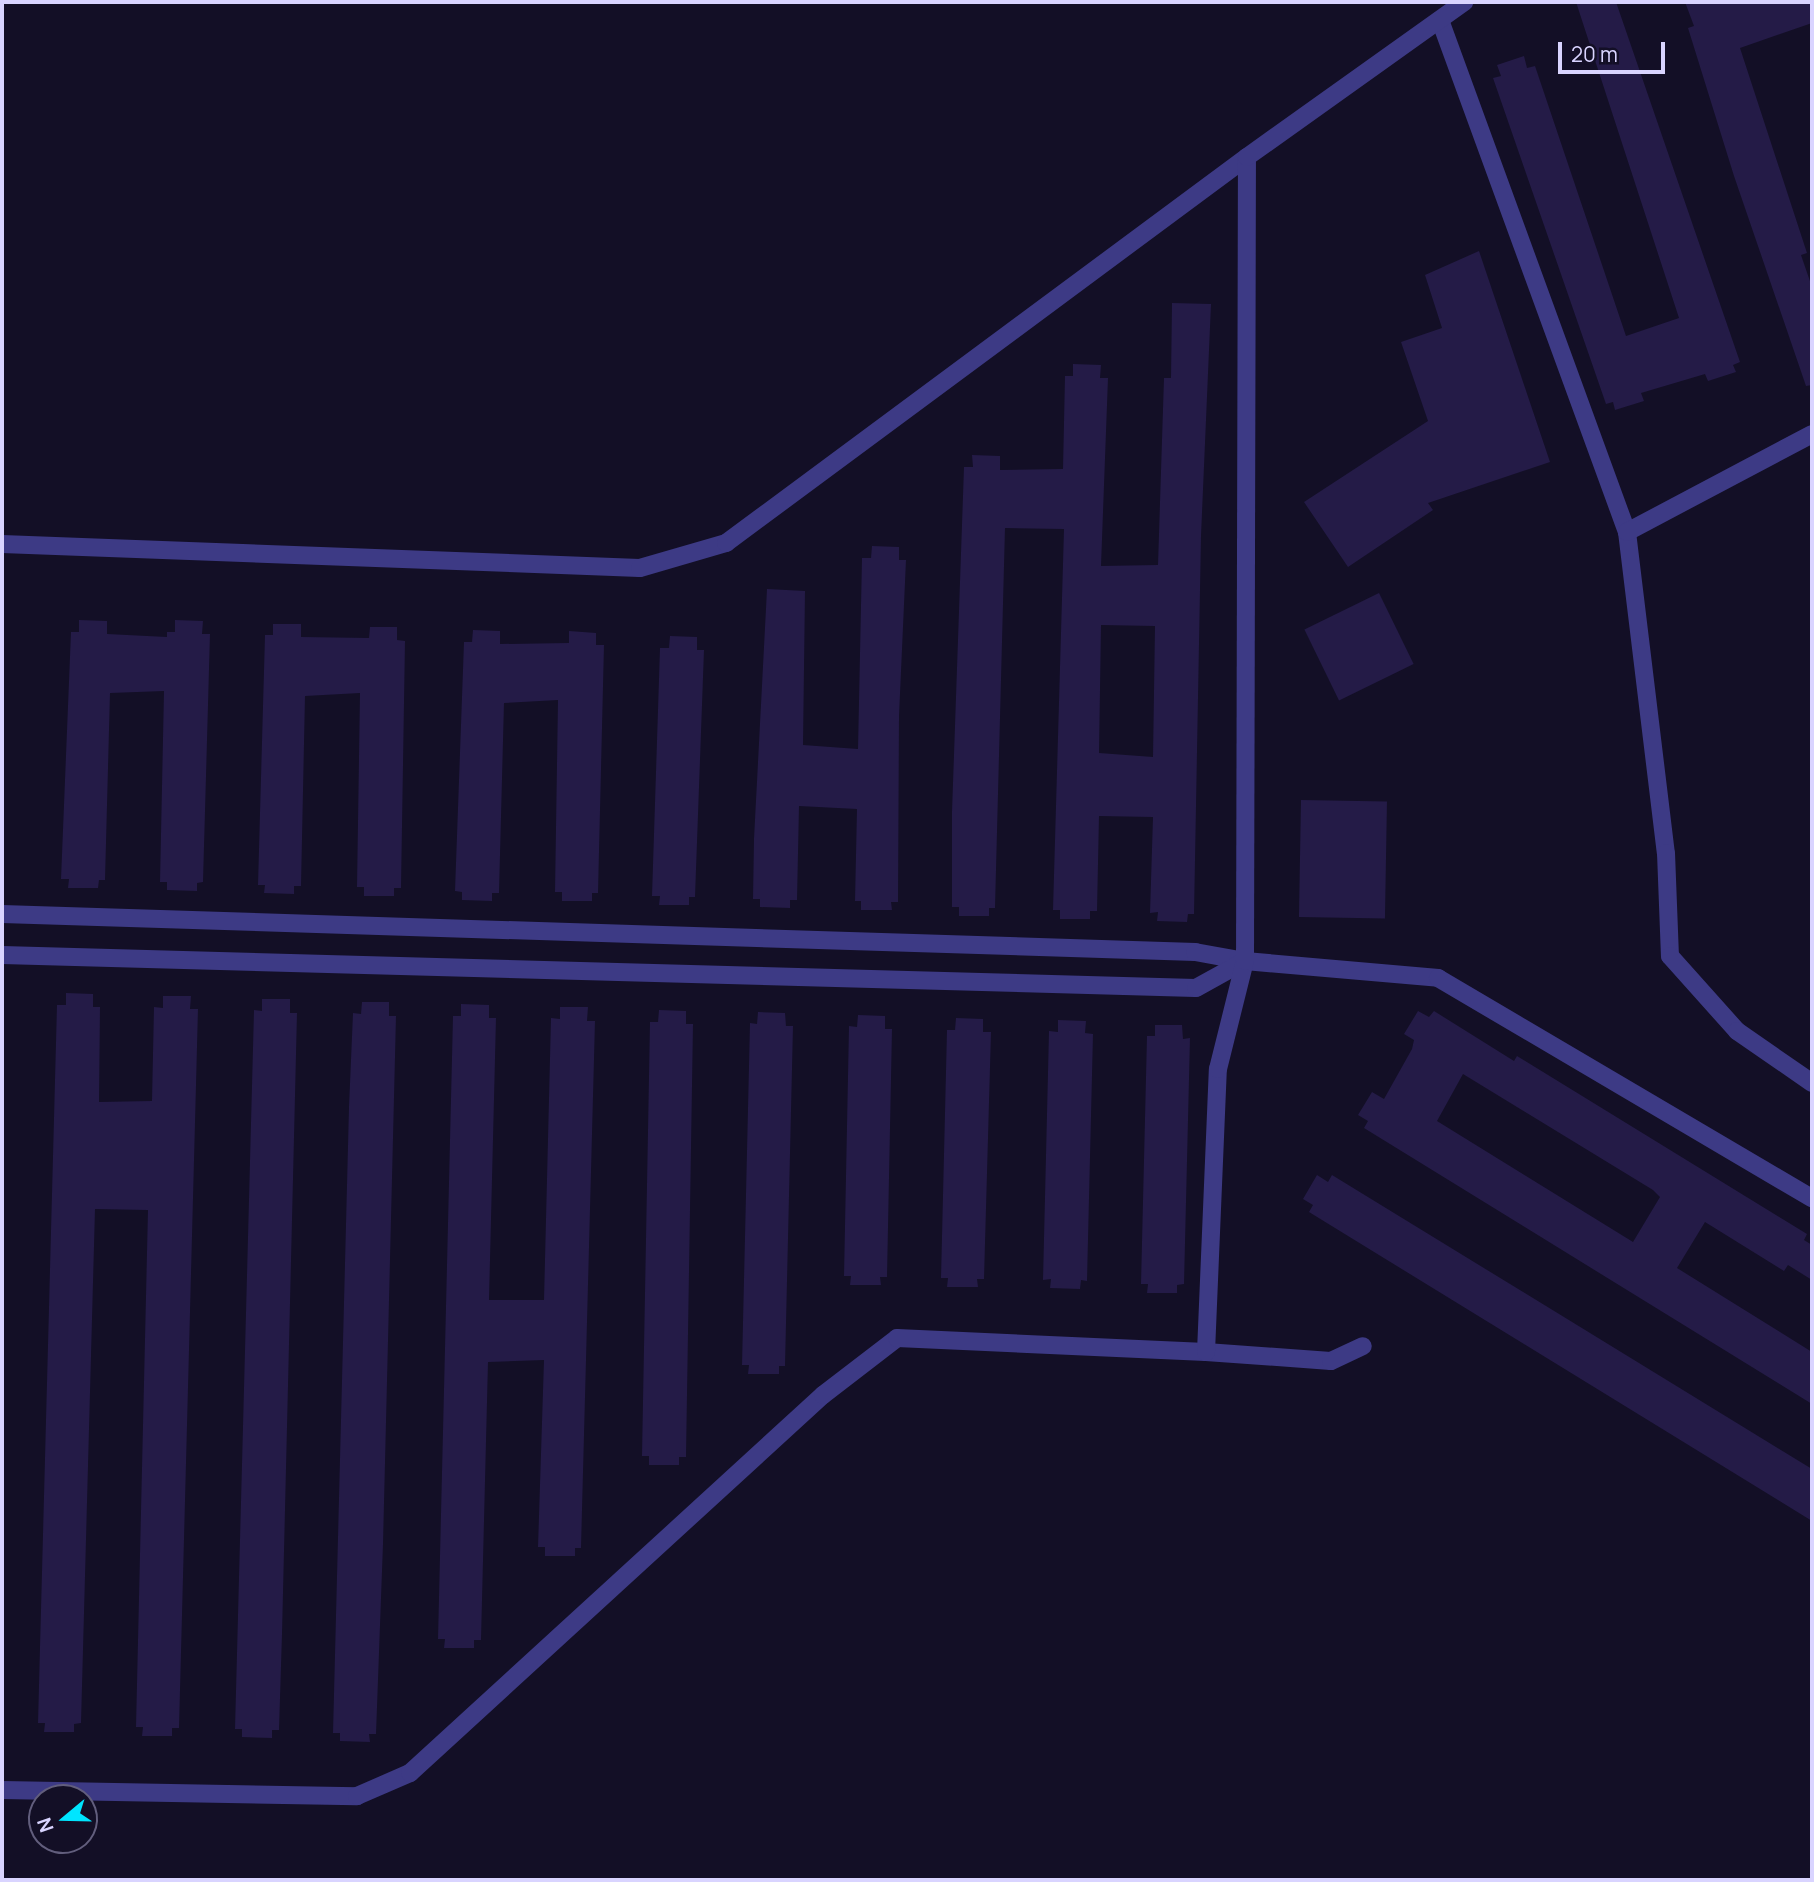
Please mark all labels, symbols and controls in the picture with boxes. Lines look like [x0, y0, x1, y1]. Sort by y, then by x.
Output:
scale bar [1562, 28, 1669, 72]
text: 20 m [1571, 40, 1618, 68]
north arrow [28, 1784, 98, 1854]
text: N [31, 1814, 60, 1836]

